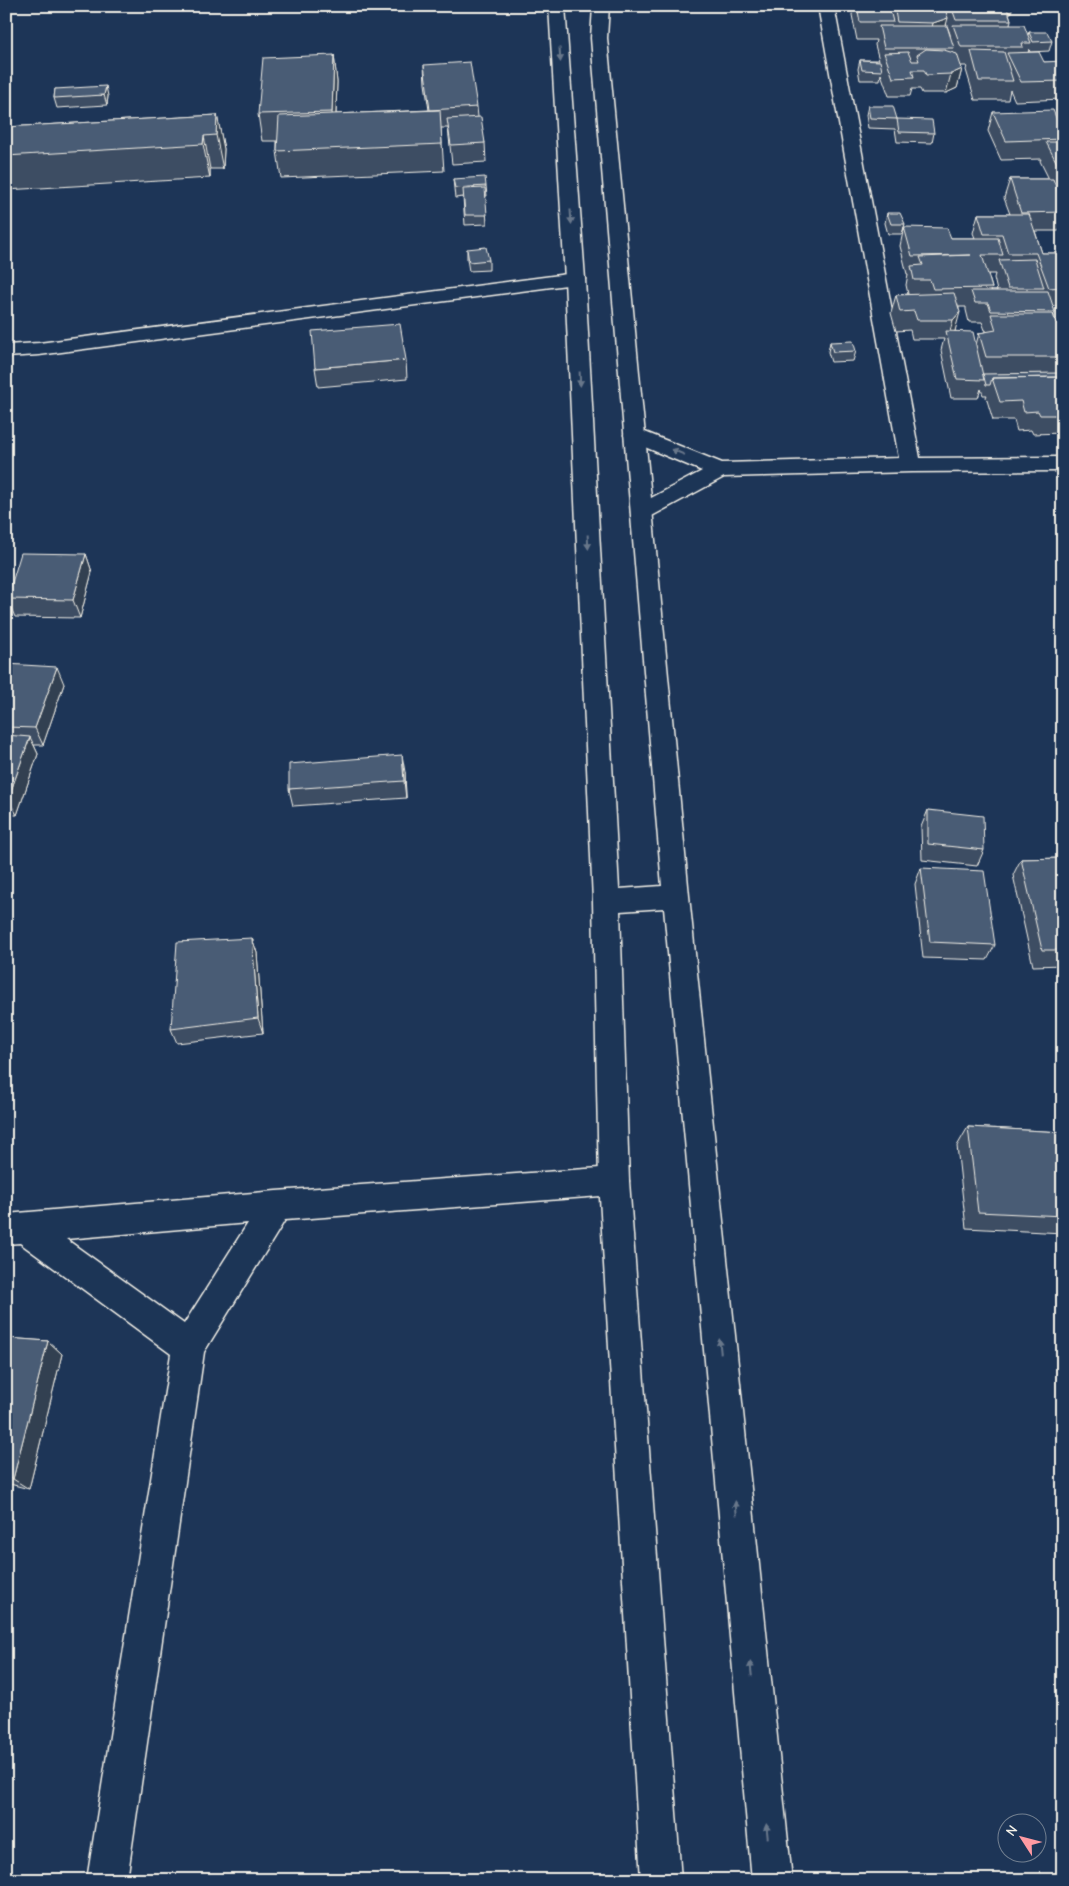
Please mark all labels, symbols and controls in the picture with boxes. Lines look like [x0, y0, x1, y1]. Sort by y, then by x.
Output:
one-way arrow [556, 47, 564, 63]
one-way arrow [567, 209, 575, 225]
one-way arrow [576, 372, 584, 388]
one-way arrow [671, 448, 685, 456]
one-way arrow [585, 534, 593, 550]
one-way arrow [716, 1338, 724, 1354]
one-way arrow [732, 1499, 740, 1515]
one-way arrow [747, 1661, 755, 1677]
north arrow [996, 1814, 1046, 1864]
text: N [1002, 1822, 1021, 1839]
one-way arrow [763, 1823, 771, 1839]

